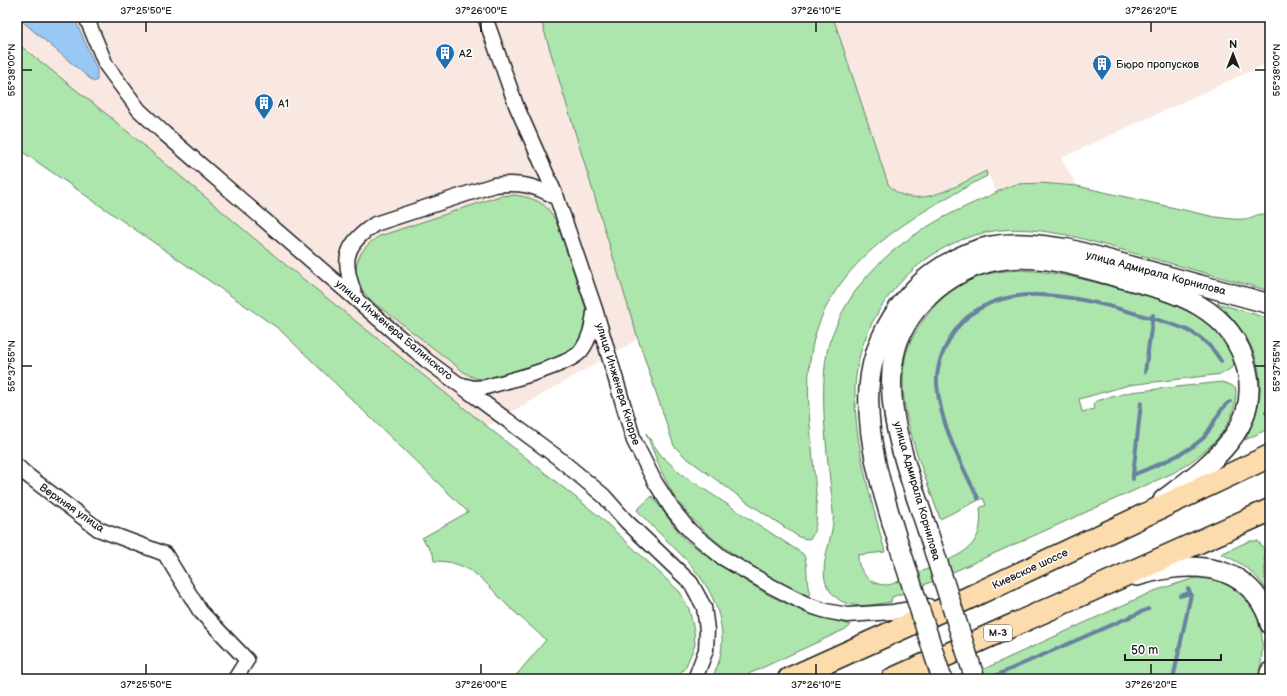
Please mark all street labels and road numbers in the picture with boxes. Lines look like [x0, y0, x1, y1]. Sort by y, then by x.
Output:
street label: улица Адмирала Корнилова [1085, 248, 1228, 298]
street label: улица Инженера Балинского [333, 277, 455, 383]
street label: улица Инженера Кнорре [593, 321, 643, 447]
street label: улица Адмирала Корнилова [891, 420, 943, 563]
street label: Верхняя улица [37, 481, 107, 535]
street label: Киевское шоссе [990, 546, 1070, 592]
road number: М-3 [984, 625, 1012, 641]

